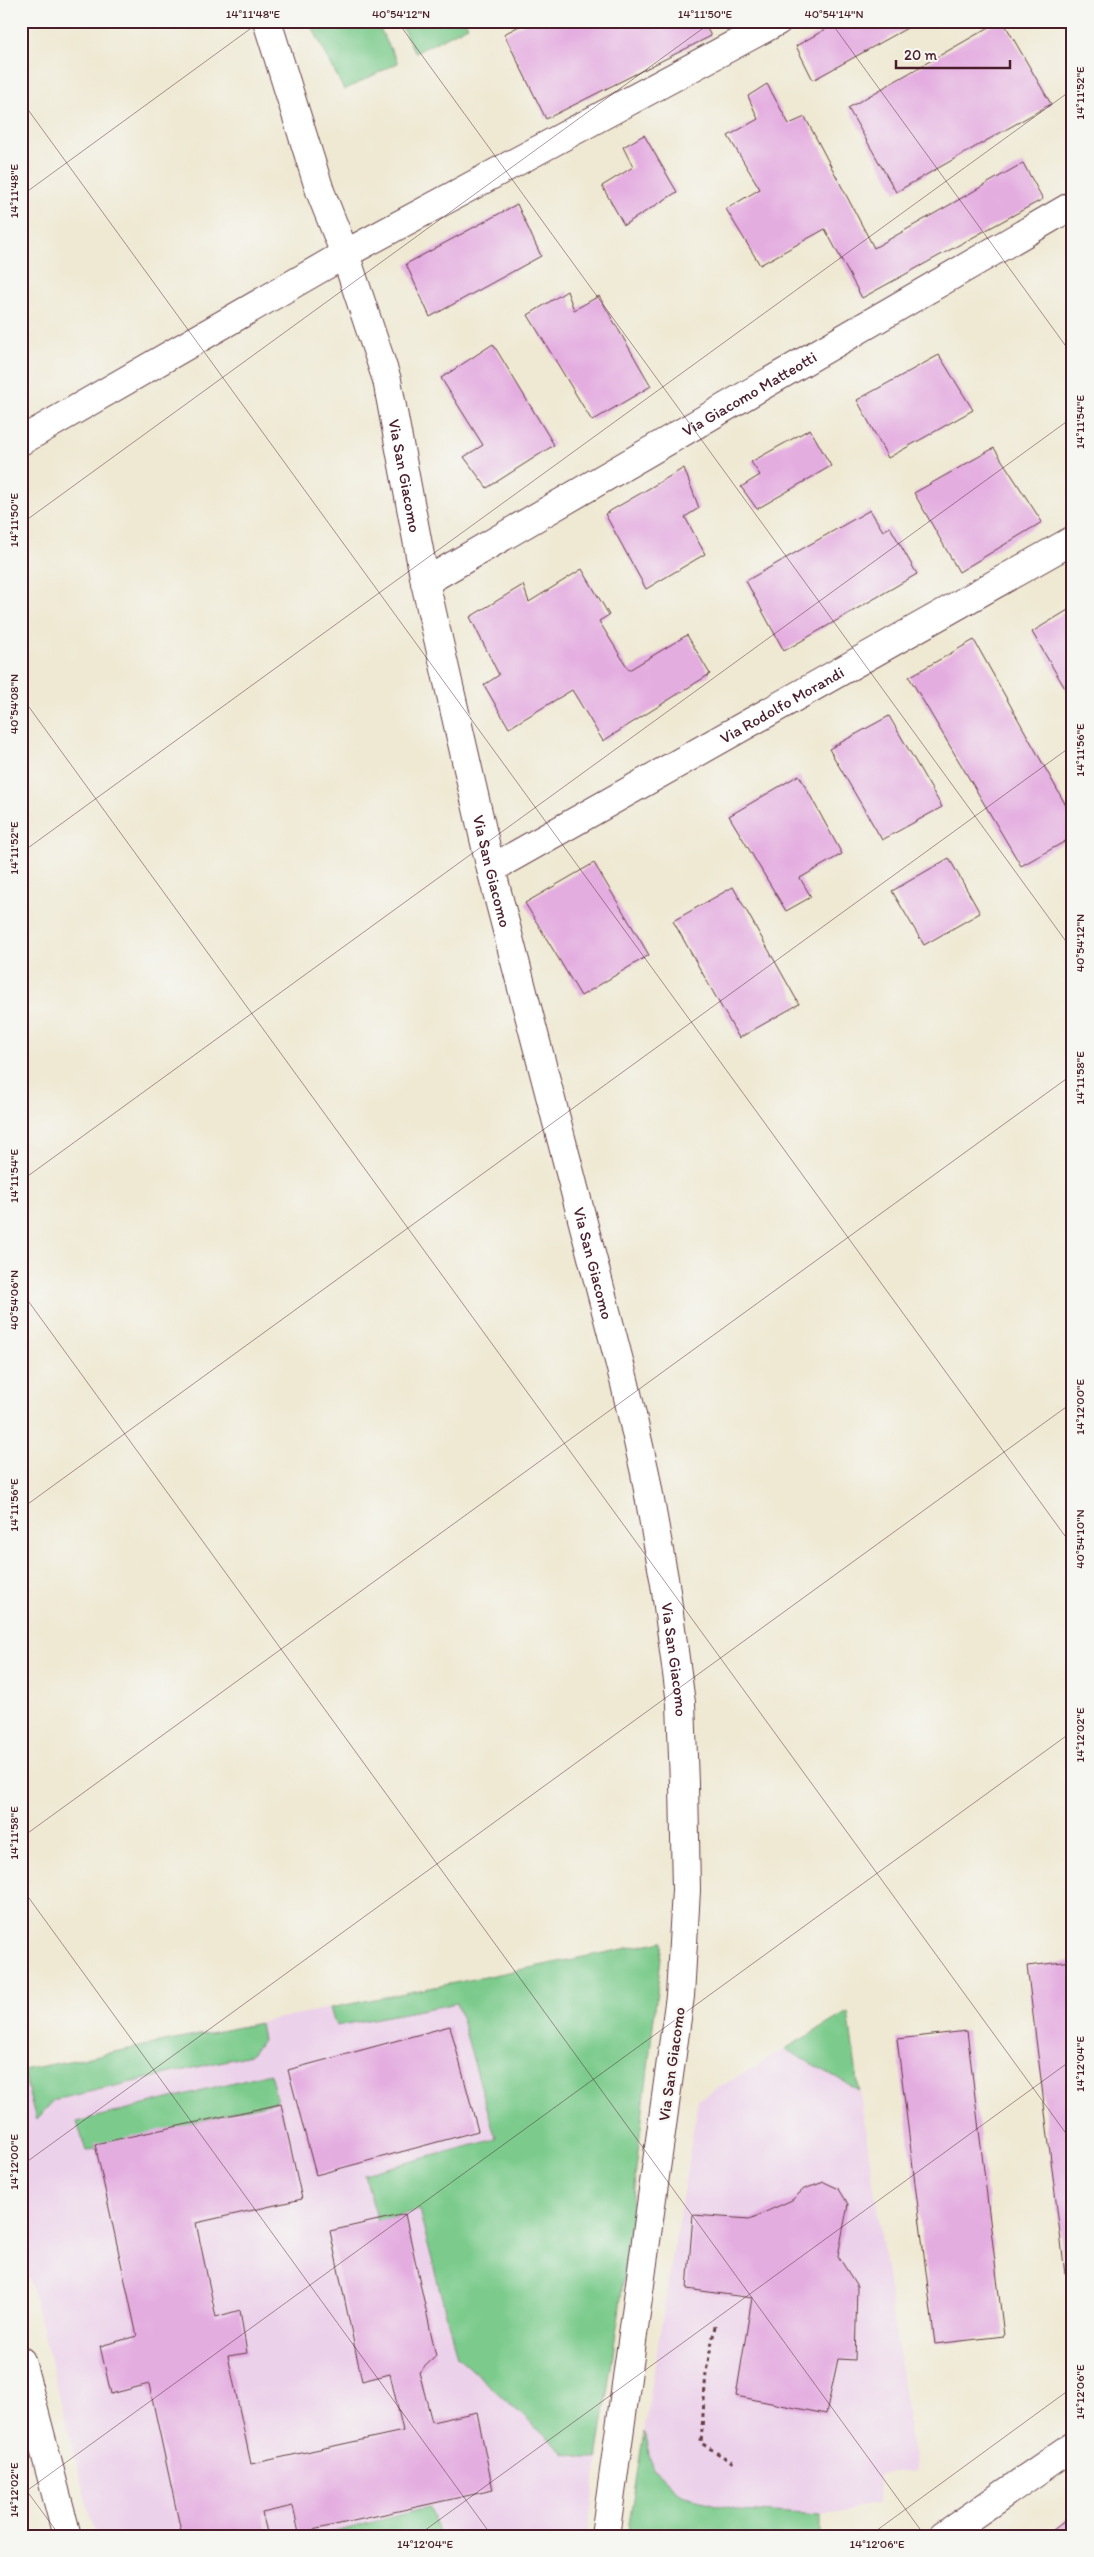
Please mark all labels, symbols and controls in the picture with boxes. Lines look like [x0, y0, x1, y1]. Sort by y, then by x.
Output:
text: 14°11'48"E [226, 7, 281, 21]
text: 40°54'12"N [372, 7, 430, 21]
text: 14°11'50"E [678, 7, 733, 21]
text: 40°54'14"N [804, 7, 864, 21]
scale bar [896, 38, 1010, 70]
text: 20 m [904, 46, 938, 64]
text: 14°11'52"E [1073, 66, 1087, 120]
text: 14°11'48"E [7, 163, 21, 218]
street label: Via Giacomo Matteotti [679, 347, 820, 440]
text: 14°11'54"E [1073, 395, 1087, 449]
street label: Via San Giacomo [385, 417, 424, 534]
text: 14°11'50"E [7, 492, 21, 547]
street label: Via Rodolfo Morandi [717, 663, 847, 748]
text: 40°54'08"N [7, 674, 21, 734]
text: 14°11'56"E [1073, 723, 1087, 777]
street label: Via San Giacomo [469, 813, 515, 929]
text: 14°11'52"E [7, 821, 21, 875]
text: 40°54'12"N [1073, 914, 1087, 972]
text: 14°11'58"E [1073, 1051, 1087, 1105]
text: 14°11'54"E [7, 1149, 21, 1203]
street label: Via San Giacomo [569, 1205, 617, 1321]
text: 40°54'06"N [7, 1270, 21, 1330]
text: 14°12'00"E [1073, 1379, 1087, 1435]
text: 14°11'56"E [7, 1478, 21, 1532]
text: 40°54'10"N [1073, 1509, 1087, 1569]
street label: Via San Giacomo [658, 1601, 691, 1717]
text: 14°12'02"E [1073, 1707, 1087, 1763]
text: 14°11'58"E [7, 1806, 21, 1860]
street label: Via San Giacomo [654, 2006, 689, 2122]
text: 14°12'04"E [1073, 2036, 1087, 2092]
text: 14°12'00"E [7, 2134, 21, 2190]
text: 14°12'06"E [1073, 2364, 1087, 2420]
text: 14°12'02"E [7, 2462, 21, 2518]
text: 14°12'04"E [397, 2537, 453, 2551]
text: 14°12'06"E [849, 2537, 905, 2551]

